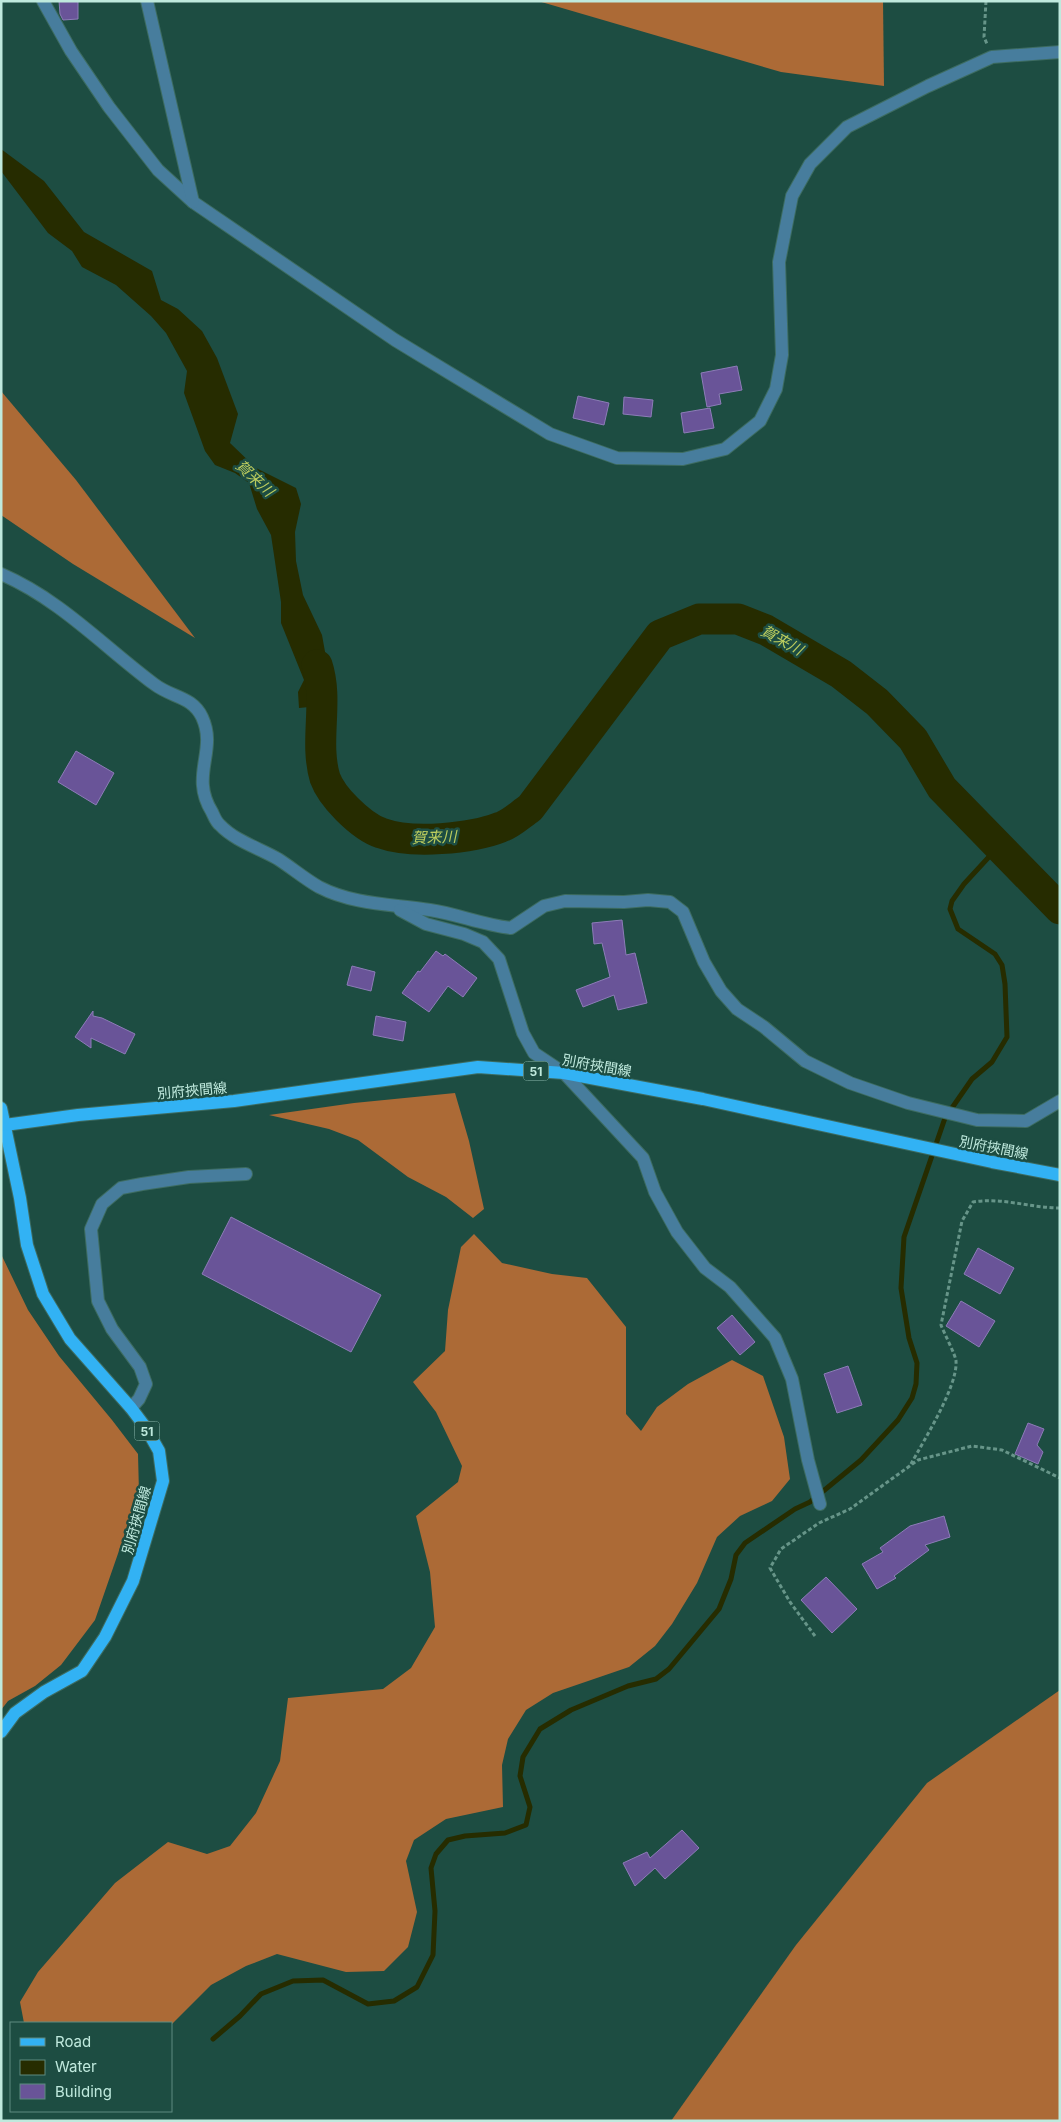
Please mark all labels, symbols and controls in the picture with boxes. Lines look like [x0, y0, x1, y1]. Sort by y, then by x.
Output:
water label: 賀来川 [232, 456, 279, 502]
water label: 賀来川 [758, 621, 808, 660]
water label: 賀来川 [411, 827, 459, 847]
street label: 別府挾間線 [561, 1051, 633, 1079]
road number: 51 [524, 1062, 548, 1080]
street label: 別府挾間線 [156, 1078, 228, 1102]
street label: 別府挾間線 [958, 1132, 1030, 1162]
road number: 51 [134, 1422, 160, 1440]
street label: 別府挾間線 [118, 1484, 154, 1556]
legend [10, 2022, 172, 2112]
text: Road [55, 2032, 91, 2051]
text: Water [55, 2057, 97, 2076]
text: Building [55, 2082, 112, 2101]

